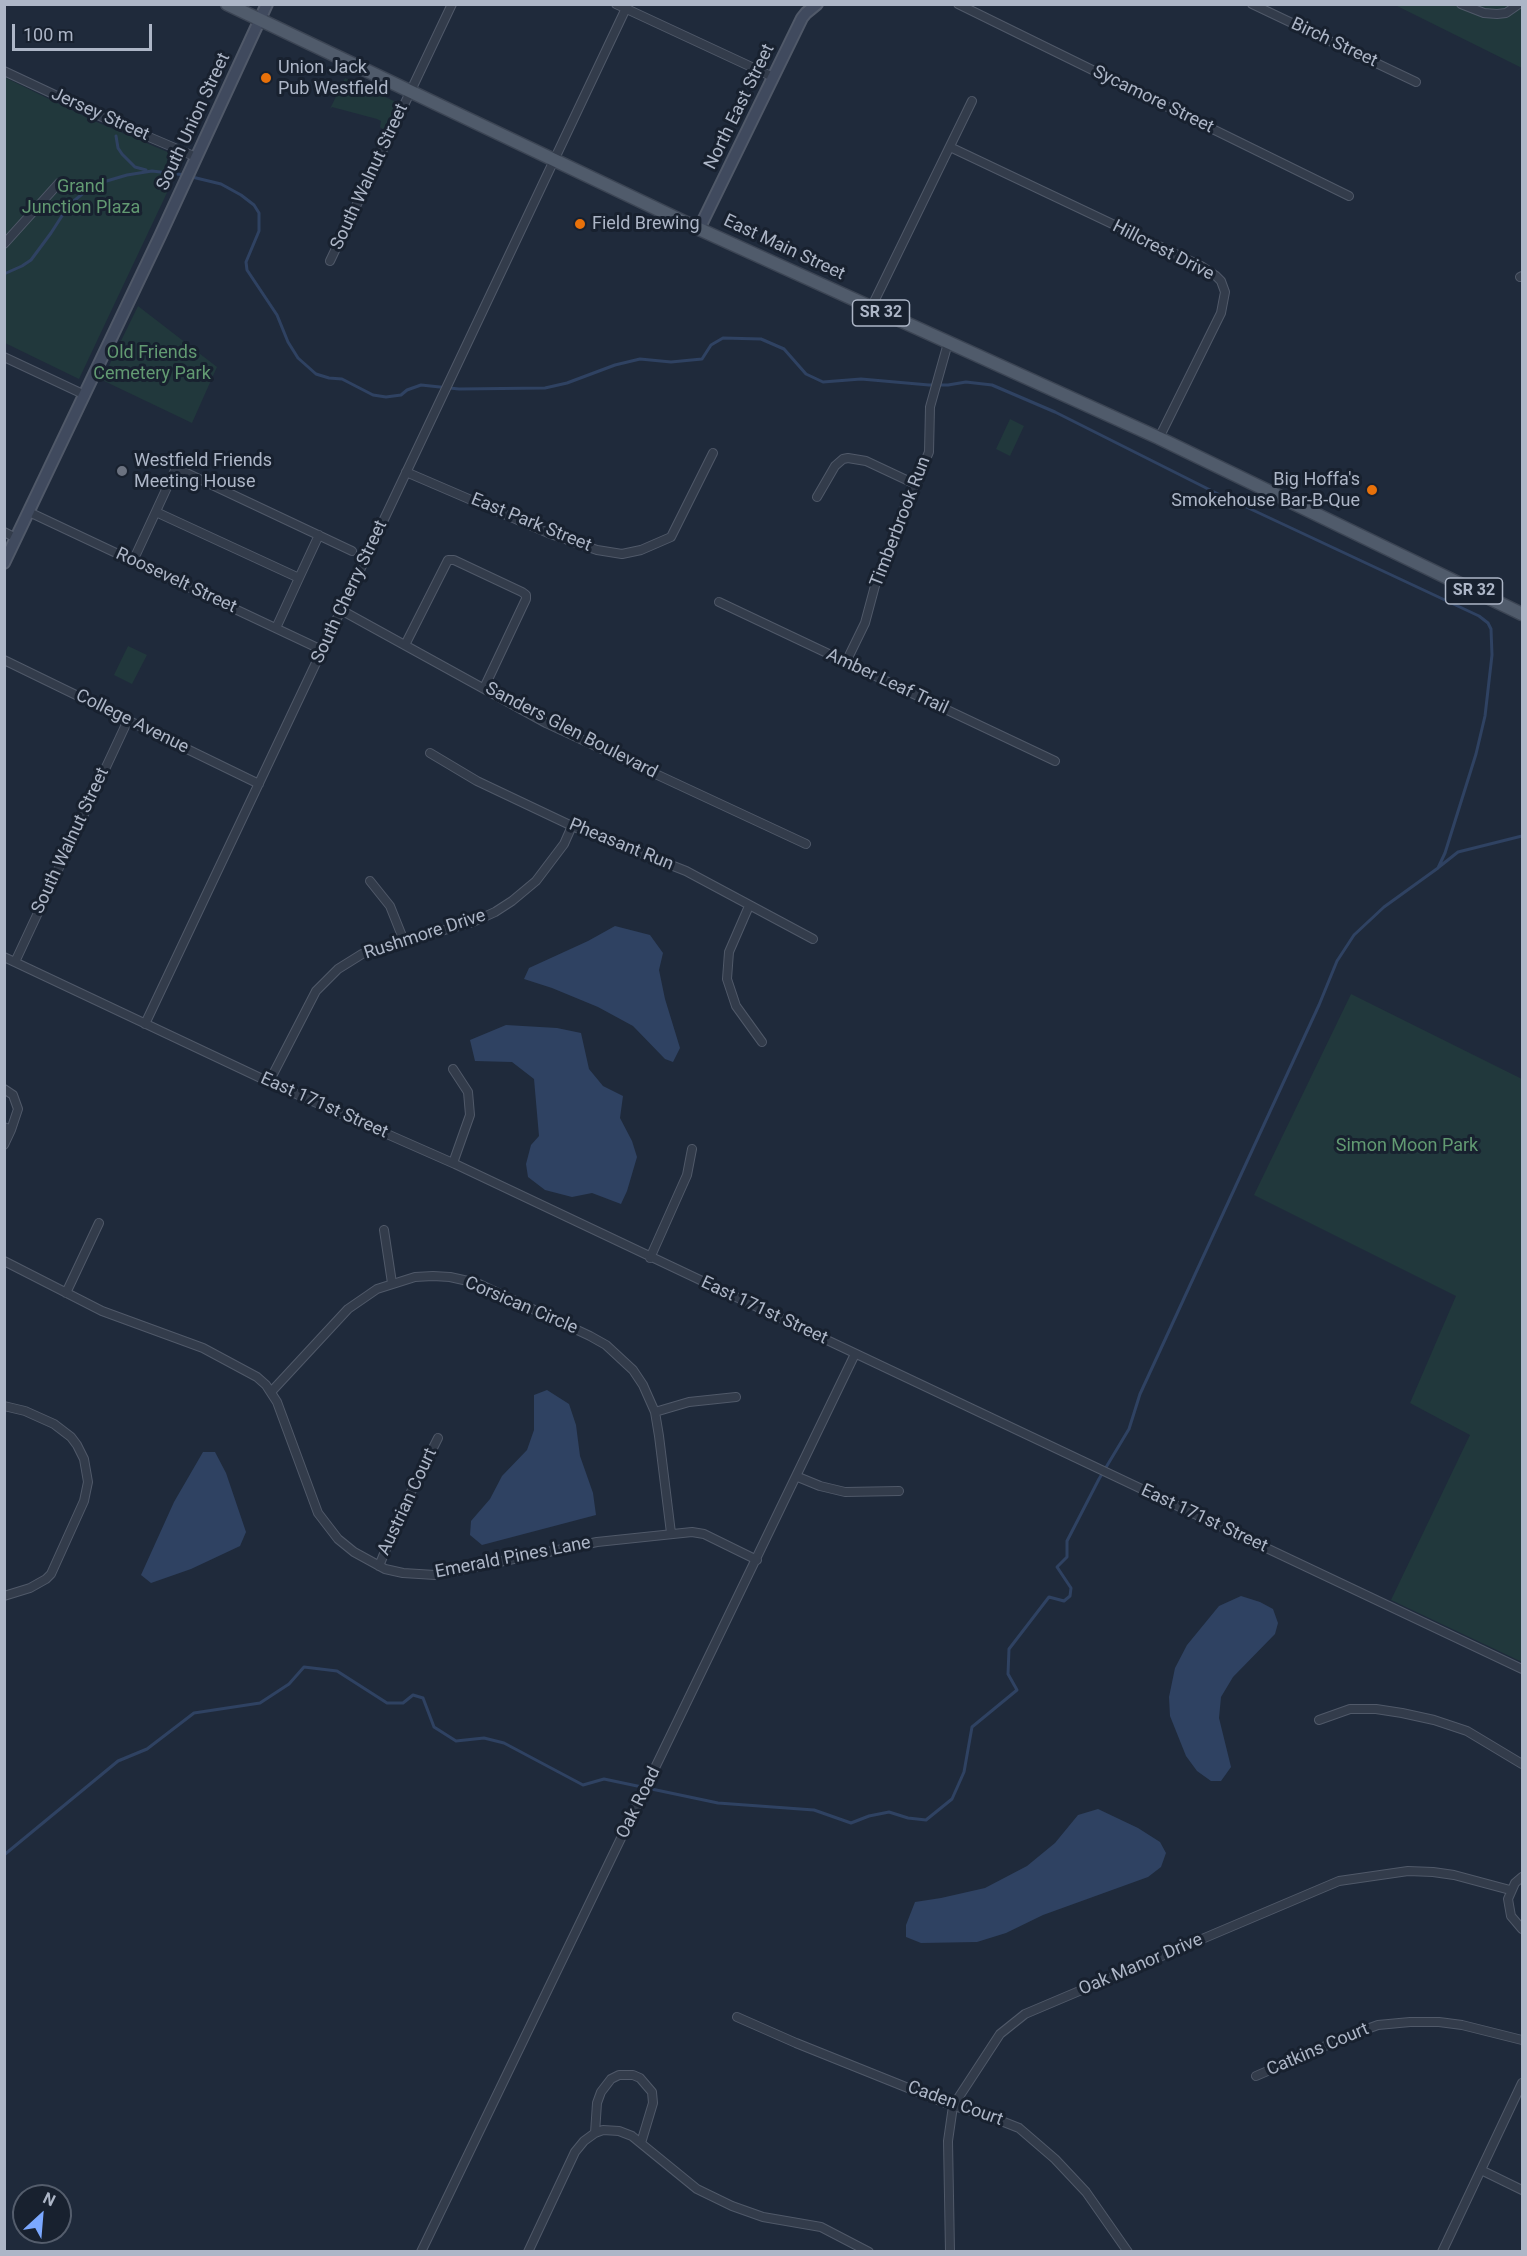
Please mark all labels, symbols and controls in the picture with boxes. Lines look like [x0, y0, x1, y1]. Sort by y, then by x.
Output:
scale bar [15, 12, 154, 50]
street label: Birch Street [1287, 14, 1381, 72]
text: 100 m [23, 24, 74, 45]
street label: North East Street [700, 41, 780, 173]
street label: South Union Street [153, 50, 235, 194]
place label: Union Jack Pub Westfield [278, 57, 388, 100]
street label: Sycamore Street [1089, 61, 1217, 139]
marker: Union Jack Pub Westfield [259, 71, 273, 85]
street label: Jersey Street [48, 84, 152, 146]
street label: South Walnut Street [327, 101, 413, 253]
park label: Grand Junction Plaza [22, 176, 140, 219]
street label: East Main Street [720, 210, 848, 286]
place label: Field Brewing [592, 213, 700, 235]
street label: Hillcrest Drive [1109, 216, 1217, 286]
marker: Field Brewing [573, 217, 587, 231]
road number: SR 32 [852, 300, 910, 326]
park label: Old Friends Cemetery Park [93, 342, 211, 385]
place label: Westfield Friends Meeting House [134, 450, 272, 492]
street label: Timberbrook Run [866, 454, 936, 590]
marker: Westfield Friends Meeting House [115, 464, 129, 478]
place label: Big Hoffa's Smokehouse Bar-B-Que [1171, 469, 1360, 512]
marker: Big Hoffa's Smokehouse Bar-B-Que [1365, 483, 1379, 497]
street label: East Park Street [468, 489, 594, 557]
street label: South Cherry Street [307, 517, 393, 667]
street label: Roosevelt Street [112, 544, 240, 618]
road number: SR 32 [1446, 578, 1502, 604]
street label: Amber Leaf Trail [823, 644, 951, 720]
street label: Sanders Glen Boulevard [481, 678, 661, 784]
street label: College Avenue [72, 685, 192, 759]
street label: South Walnut Street [28, 765, 114, 917]
street label: Pheasant Run [566, 814, 676, 876]
street label: Rushmore Drive [361, 905, 489, 965]
street label: East 171st Street [257, 1068, 391, 1144]
park label: Simon Moon Park [1336, 1135, 1478, 1157]
street label: Corsican Circle [461, 1272, 581, 1340]
street label: East 171st Street [697, 1272, 831, 1350]
street label: Austrian Court [374, 1445, 442, 1559]
street label: East 171st Street [1137, 1480, 1271, 1558]
street label: Emerald Pines Lane [433, 1532, 593, 1584]
street label: Oak Road [612, 1764, 666, 1842]
street label: Oak Manor Drive [1076, 1929, 1206, 2001]
street label: Catkins Court [1264, 2019, 1372, 2081]
street label: Caden Court [904, 2077, 1006, 2131]
north arrow [12, 2184, 72, 2244]
text: N [40, 2188, 58, 2210]

